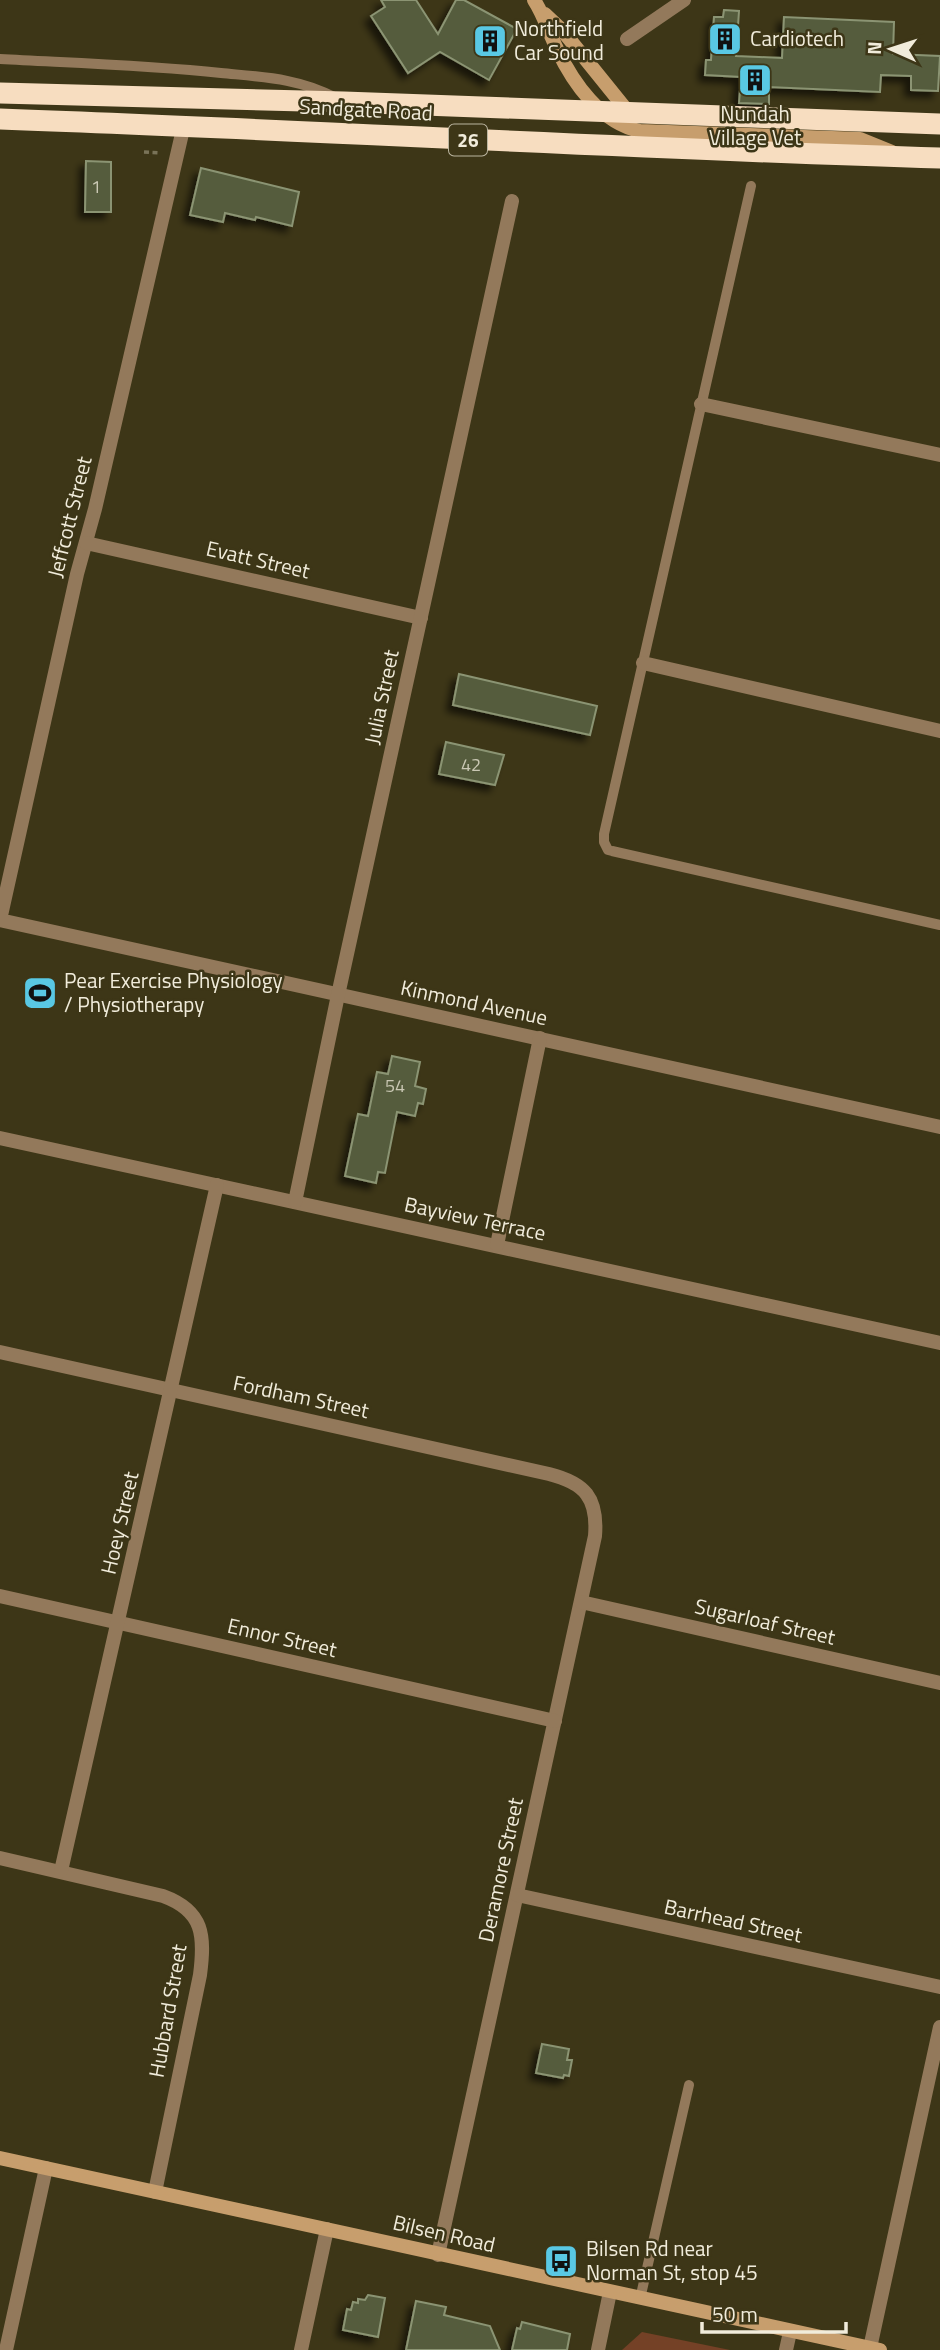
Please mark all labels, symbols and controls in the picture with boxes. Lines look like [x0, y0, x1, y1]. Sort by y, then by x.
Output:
place label: Northfield Car Sound [514, 12, 604, 68]
north arrow [856, 14, 926, 84]
building icon: Cardiotech [706, 20, 744, 58]
building icon: Northfield Car Sound [471, 22, 509, 60]
place label: Cardiotech [750, 22, 844, 54]
text: N [859, 41, 888, 55]
building icon: Nundah Village Vet [736, 61, 774, 99]
street label: Sandgate Road [298, 90, 434, 128]
place label: Nundah Village Vet [709, 97, 802, 153]
road number: 26 [449, 124, 487, 156]
house number: 1 [91, 173, 101, 200]
street label: Jeffcott Street [39, 452, 100, 581]
street label: Evatt Street [203, 532, 314, 587]
street label: Julia Street [355, 646, 407, 747]
house number: 42 [461, 751, 481, 778]
place label: Pear Exercise Physiology / Physiotherapy [64, 964, 283, 1020]
street label: Kinmond Avenue [398, 971, 550, 1033]
sports icon: Pear Exercise Physiology / Physiotherapy [21, 974, 59, 1012]
house number: 54 [385, 1072, 405, 1099]
street label: Bayview Terrace [402, 1187, 549, 1249]
street label: Fordham Street [230, 1366, 373, 1426]
street label: Hoey Street [92, 1468, 147, 1577]
street label: Sugarloaf Street [692, 1589, 839, 1653]
street label: Ennor Street [224, 1609, 341, 1665]
street label: Deramore Street [469, 1794, 531, 1945]
street label: Barrhead Street [661, 1890, 806, 1950]
street label: Hubbard Street [140, 1941, 195, 2080]
street label: Bilsen Road [390, 2206, 499, 2260]
place label: Bilsen Rd near Norman St, stop 45 [586, 2232, 758, 2288]
bus stop icon: Bilsen Rd near Norman St, stop 45 [542, 2242, 580, 2280]
scale bar [702, 2290, 846, 2334]
text: 50 m [712, 2298, 758, 2330]

